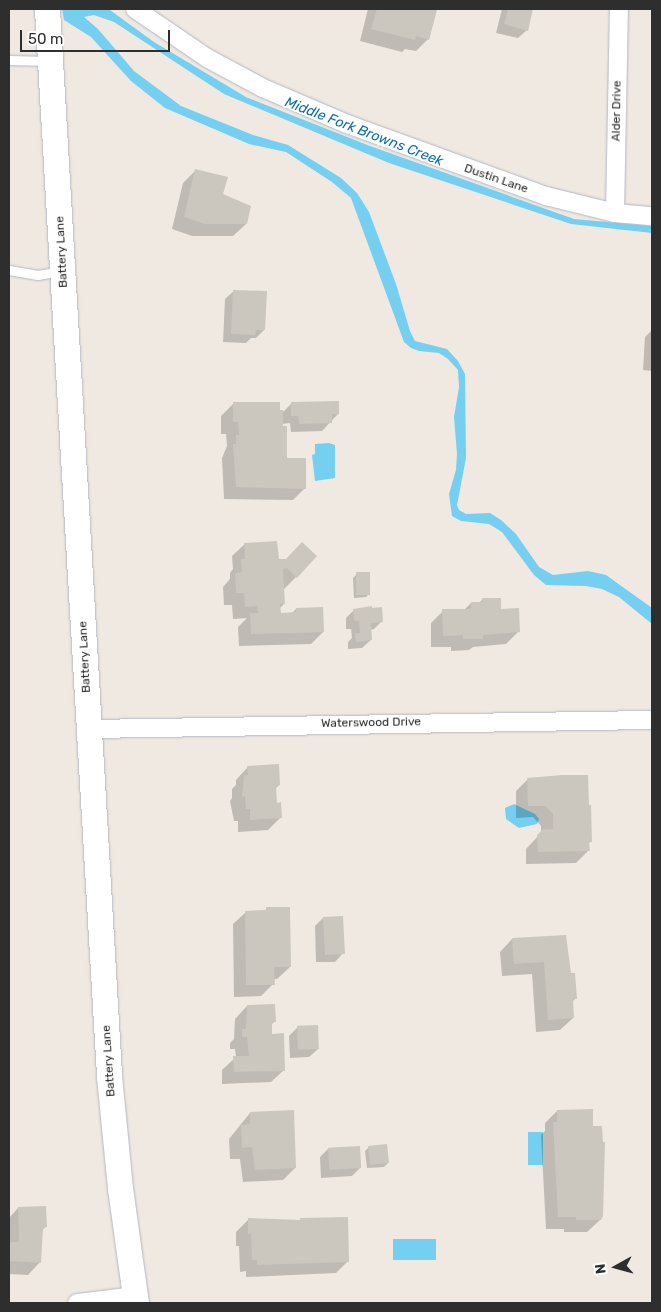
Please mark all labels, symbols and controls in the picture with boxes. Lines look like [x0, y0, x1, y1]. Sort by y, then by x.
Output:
scale bar [22, 20, 172, 52]
text: 50 m [28, 30, 63, 48]
street label: Alder Drive [609, 80, 625, 142]
water label: Middle Fork Browns Creek [282, 94, 446, 170]
street label: Dustin Lane [462, 161, 530, 197]
street label: Battery Lane [53, 216, 71, 288]
street label: Battery Lane [76, 621, 94, 693]
street label: Waterswood Drive [321, 715, 421, 731]
street label: Battery Lane [99, 1024, 119, 1098]
north arrow [591, 1242, 641, 1292]
text: N [592, 1263, 610, 1275]

